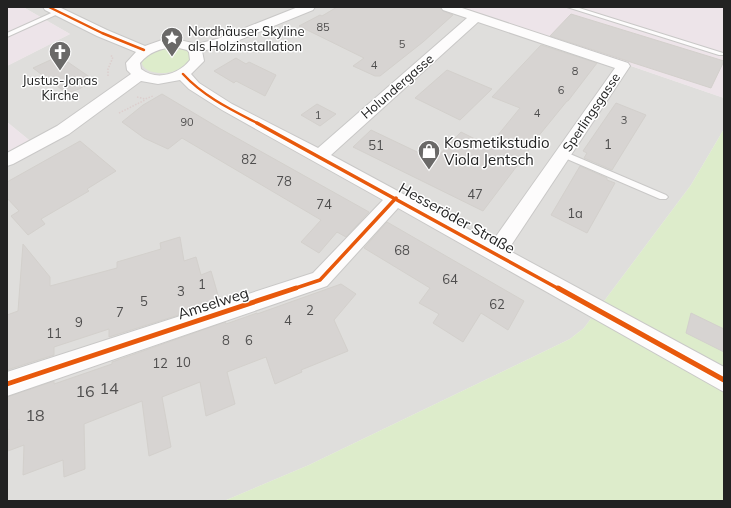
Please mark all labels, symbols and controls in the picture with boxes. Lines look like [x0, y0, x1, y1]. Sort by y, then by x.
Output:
house number: 85 [316, 20, 330, 34]
place label: Nordhäuser Skyline als Holzinstallation [188, 23, 304, 54]
place icon: Nordhäuser Skyline als Holzinstallation [159, 25, 185, 58]
house number: 5 [399, 37, 406, 51]
church icon: Justus-Jonas Kirche [47, 39, 73, 72]
street label: Holundergasse [358, 50, 436, 122]
house number: 4 [371, 58, 378, 72]
house number: 8 [572, 64, 579, 78]
street label: Sperlingsgasse [559, 70, 623, 154]
place label: Justus-Jonas Kirche [22, 72, 98, 103]
house number: 6 [558, 83, 565, 97]
house number: 4 [534, 106, 541, 120]
house number: 1 [315, 108, 321, 122]
house number: 3 [621, 113, 627, 127]
house number: 90 [180, 115, 194, 129]
place label: Kosmetikstudio Viola Jentsch [444, 133, 549, 169]
house number: 1 [604, 136, 612, 152]
house number: 51 [368, 137, 384, 153]
shop icon: Kosmetikstudio Viola Jentsch [416, 138, 442, 171]
house number: 82 [241, 151, 257, 167]
house number: 78 [276, 173, 292, 189]
street label: Hesseröder Straße [396, 178, 518, 258]
house number: 47 [467, 186, 483, 202]
house number: 74 [316, 196, 332, 212]
house number: 1a [567, 205, 583, 221]
house number: 68 [394, 242, 410, 258]
house number: 64 [442, 271, 458, 287]
house number: 1 [198, 276, 206, 292]
street label: Amselweg [175, 283, 251, 323]
house number: 3 [177, 283, 185, 299]
house number: 5 [140, 293, 148, 309]
house number: 62 [489, 296, 505, 312]
house number: 2 [306, 302, 314, 318]
house number: 7 [116, 304, 124, 320]
house number: 4 [284, 312, 292, 328]
house number: 9 [75, 314, 83, 330]
house number: 11 [46, 325, 62, 341]
house number: 8 [222, 332, 230, 348]
house number: 6 [245, 332, 253, 348]
house number: 10 [175, 354, 191, 370]
house number: 12 [152, 355, 168, 371]
house number: 14 [99, 378, 119, 398]
house number: 16 [75, 381, 95, 401]
house number: 18 [25, 405, 45, 425]

